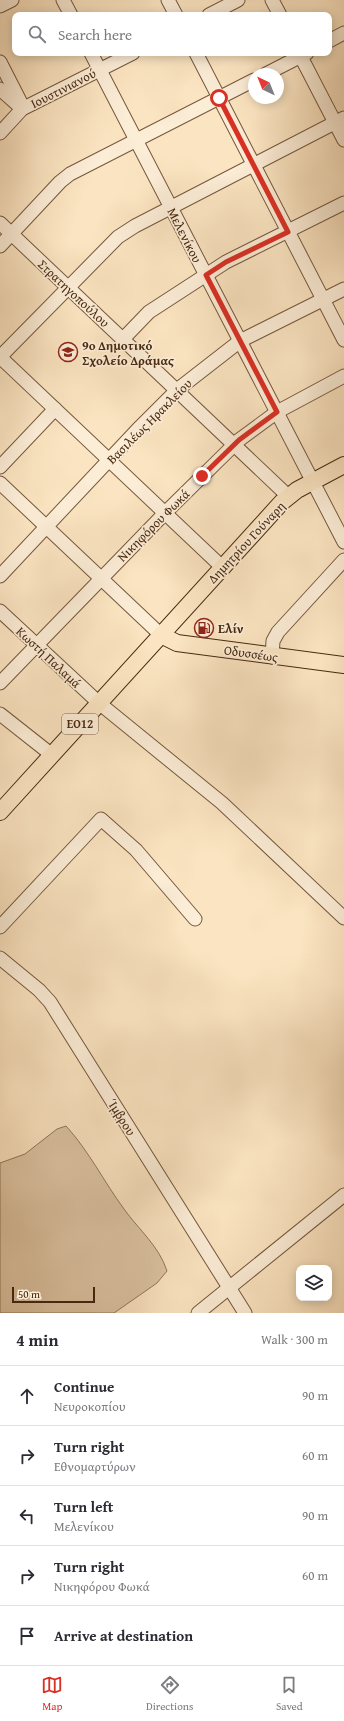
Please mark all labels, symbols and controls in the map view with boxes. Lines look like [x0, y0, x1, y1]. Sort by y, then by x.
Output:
search box [12, 12, 332, 56]
icon: search [26, 23, 48, 45]
text: Search here [58, 24, 132, 45]
street label: Ιουστινιανού [27, 64, 99, 113]
north arrow [248, 68, 284, 104]
route start [210, 89, 228, 107]
street label: Μελενίκου [163, 204, 207, 266]
street label: Στρατηγοπούλου [34, 255, 114, 332]
place label: 9ο Δημοτικό Σχολείο Δράμας [82, 336, 174, 370]
school or university icon: 9ο Δημοτικό Σχολείο Δράμας [57, 341, 79, 363]
street label: Βασιλέως Ηρακλείου [102, 374, 196, 468]
route end [193, 467, 211, 485]
street label: Νικηφόρου Φωκά [113, 485, 194, 566]
street label: Δημητρίου Γούναρη [203, 497, 290, 588]
fuel station icon: Ελίν [193, 617, 215, 639]
place label: Ελίν [218, 619, 244, 638]
street label: Κωστή Παλαμά [12, 622, 85, 693]
street label: Οδυσσέως [223, 640, 280, 667]
road number: ΕΟ12 [62, 714, 98, 734]
street label: Ίμβρου [103, 1095, 140, 1140]
map controls [296, 1265, 332, 1301]
button: layers [296, 1265, 332, 1301]
scale bar [12, 1285, 95, 1304]
text: 50 m [18, 1286, 40, 1302]
text: 4 min [16, 1327, 58, 1352]
text: Walk · 300 m [261, 1330, 328, 1349]
text: Continue [54, 1376, 115, 1397]
icon: ahead [16, 1385, 38, 1407]
text: 90 m [302, 1386, 328, 1405]
text: Νευροκοπίου [54, 1397, 126, 1416]
text: Turn right [54, 1436, 125, 1457]
icon: right [16, 1445, 38, 1467]
text: 60 m [302, 1446, 328, 1465]
text: Εθνομαρτύρων [54, 1457, 136, 1476]
text: Turn left [54, 1496, 113, 1517]
icon: left [16, 1505, 38, 1527]
text: 90 m [302, 1506, 328, 1525]
text: Μελενίκου [54, 1517, 114, 1536]
text: Turn right [54, 1556, 125, 1577]
icon: right [16, 1565, 38, 1587]
text: 60 m [302, 1566, 328, 1585]
text: Νικηφόρου Φωκά [54, 1577, 150, 1596]
icon: arrive [16, 1625, 38, 1647]
text: Arrive at destination [54, 1625, 193, 1646]
tab: Map [41, 1674, 63, 1714]
tab: Directions [146, 1674, 193, 1714]
tab: Saved [276, 1674, 303, 1714]

